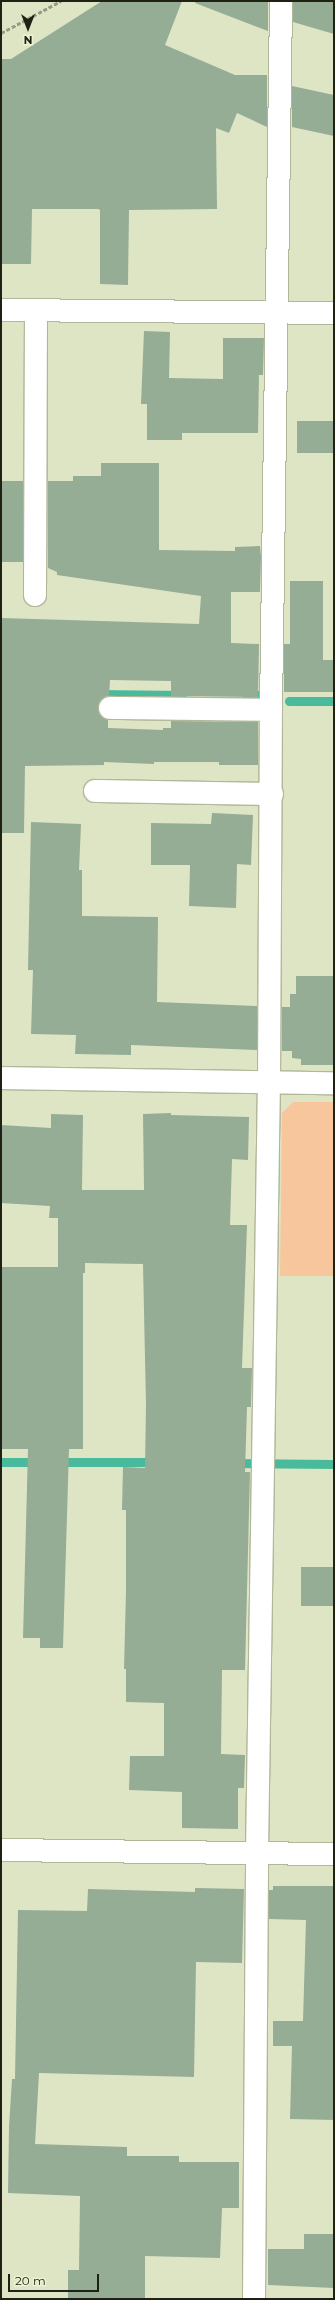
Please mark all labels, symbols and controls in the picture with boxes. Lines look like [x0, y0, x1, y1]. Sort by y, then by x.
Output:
north arrow [8, 8, 48, 48]
text: N [24, 33, 32, 47]
scale bar [10, 2266, 101, 2292]
text: 20 m [15, 2273, 46, 2288]

